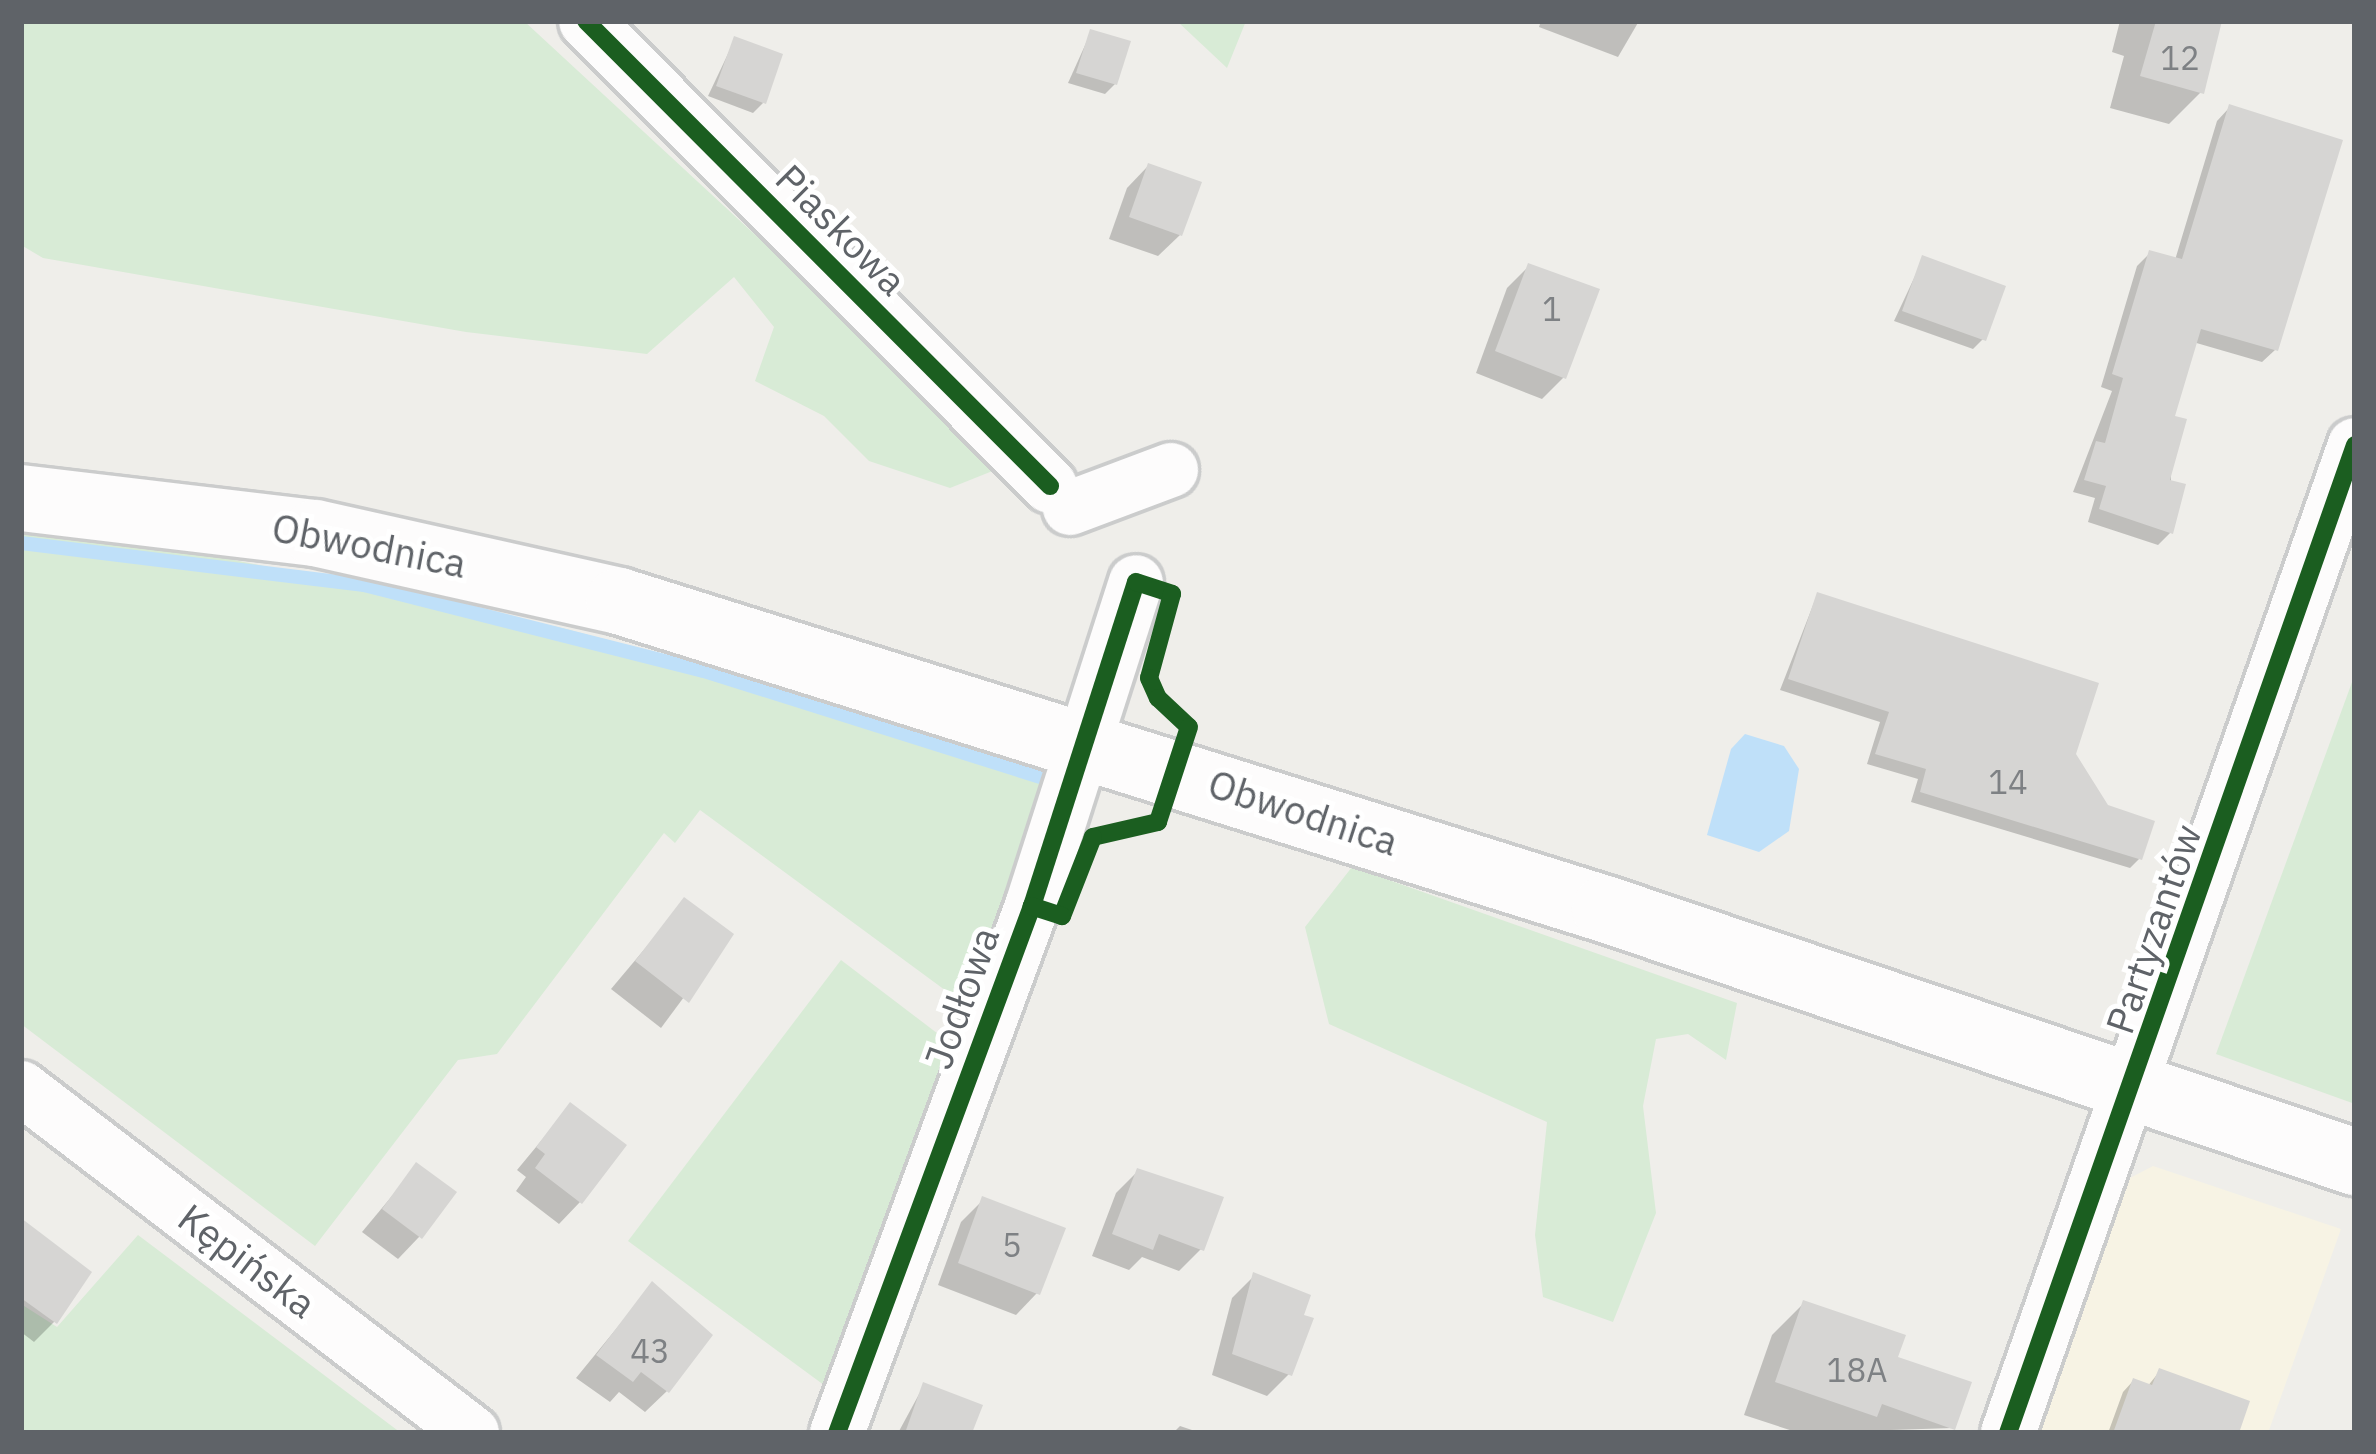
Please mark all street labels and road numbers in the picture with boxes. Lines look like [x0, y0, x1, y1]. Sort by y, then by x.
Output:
street label: Piaskowa [766, 155, 916, 305]
street label: Obwodnica [268, 504, 470, 588]
street label: Obwodnica [1202, 760, 1404, 866]
street label: Partyzantów [2096, 818, 2212, 1040]
street label: Jodłowa [915, 921, 1009, 1075]
street label: Kępińska [169, 1194, 325, 1328]

